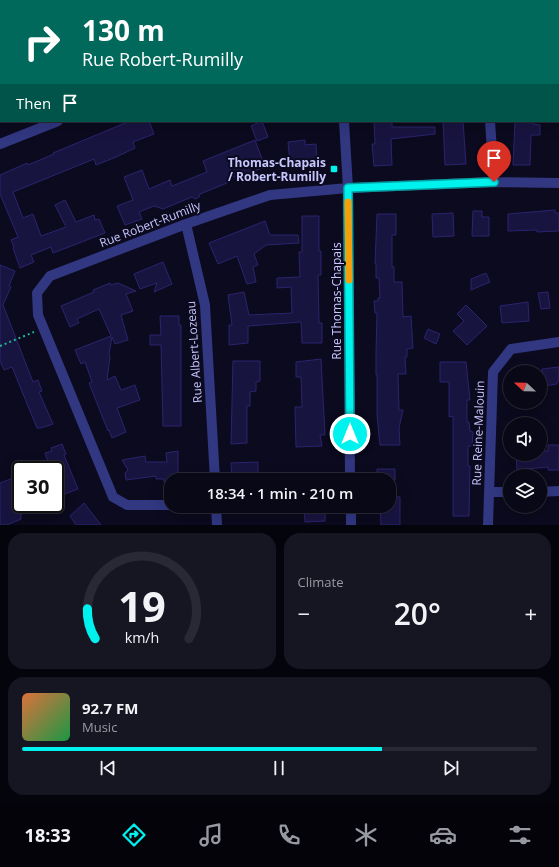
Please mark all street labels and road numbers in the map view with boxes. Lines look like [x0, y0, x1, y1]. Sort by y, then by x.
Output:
street label: Rue Robert-Rumilly [97, 196, 204, 251]
street label: Rue Thomas-Chapais [328, 242, 345, 360]
street label: Rue Albert-Lozeau [182, 300, 206, 404]
street label: Rue Reine-Malouin [468, 380, 488, 486]

